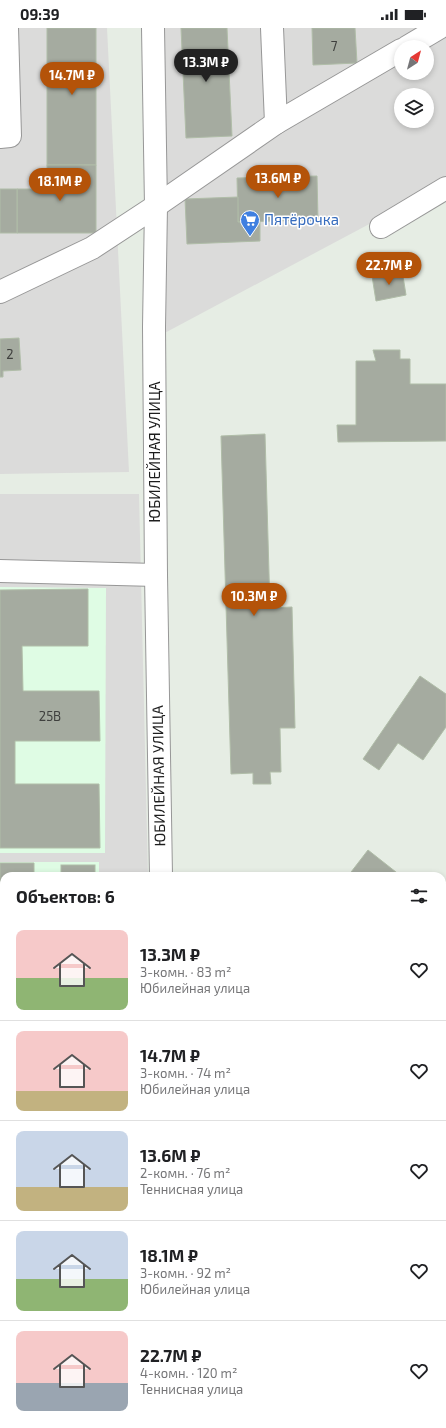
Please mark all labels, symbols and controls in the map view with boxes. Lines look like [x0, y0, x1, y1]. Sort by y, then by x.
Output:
text: 09:39 [20, 5, 60, 23]
house number: 7 [331, 38, 338, 54]
north arrow [394, 40, 434, 80]
map controls [394, 40, 434, 128]
pin: 13.3M ₽ [169, 49, 243, 83]
text: 13.3M ₽ [183, 54, 229, 70]
pin: 14.7M ₽ [35, 62, 109, 96]
text: 14.7M ₽ [49, 67, 95, 83]
button: layers [394, 88, 434, 128]
pin: 13.6M ₽ [241, 165, 315, 199]
pin: 18.1M ₽ [23, 168, 97, 202]
text: 13.6M ₽ [255, 170, 301, 186]
text: 18.1M ₽ [38, 173, 82, 189]
supermarket icon: Пятёрочка [239, 209, 261, 237]
place label: Пятёрочка [264, 210, 339, 228]
pin: 22.7M ₽ [352, 252, 426, 286]
text: 22.7M ₽ [365, 257, 413, 273]
house number: 2 [6, 346, 14, 362]
street label: ЮБИЛЕЙНАЯ УЛИЦА [145, 381, 163, 523]
pin: 10.3M ₽ [217, 583, 291, 617]
text: 10.3M ₽ [231, 588, 277, 604]
street label: ЮБИЛЕЙНАЯ УЛИЦА [148, 705, 168, 847]
house number: 25В [39, 708, 61, 724]
icon: filters [408, 885, 430, 907]
text: Объектов: 6 [16, 886, 115, 906]
text: 13.3M ₽ [140, 944, 200, 964]
icon: home [48, 946, 96, 994]
icon: heart [408, 959, 430, 981]
text: 3-комн. · 83 m² [140, 964, 231, 980]
text: Юбилейная улица [140, 980, 250, 996]
text: 14.7M ₽ [140, 1045, 200, 1065]
icon: home [48, 1047, 96, 1095]
icon: heart [408, 1060, 430, 1082]
text: 3-комн. · 74 m² [140, 1065, 231, 1081]
text: Юбилейная улица [140, 1081, 250, 1097]
text: 13.6M ₽ [140, 1145, 200, 1165]
icon: home [48, 1147, 96, 1195]
icon: heart [408, 1160, 430, 1182]
text: 2-комн. · 76 m² [140, 1165, 230, 1181]
text: Теннисная улица [140, 1181, 243, 1197]
text: 18.1M ₽ [140, 1245, 198, 1265]
icon: home [48, 1247, 96, 1295]
icon: heart [408, 1260, 430, 1282]
text: 3-комн. · 92 m² [140, 1265, 231, 1281]
text: Юбилейная улица [140, 1281, 250, 1297]
text: 22.7M ₽ [140, 1345, 202, 1365]
icon: home [48, 1347, 96, 1395]
icon: heart [408, 1360, 430, 1382]
text: 4-комн. · 120 m² [140, 1365, 237, 1381]
text: Теннисная улица [140, 1381, 243, 1397]

